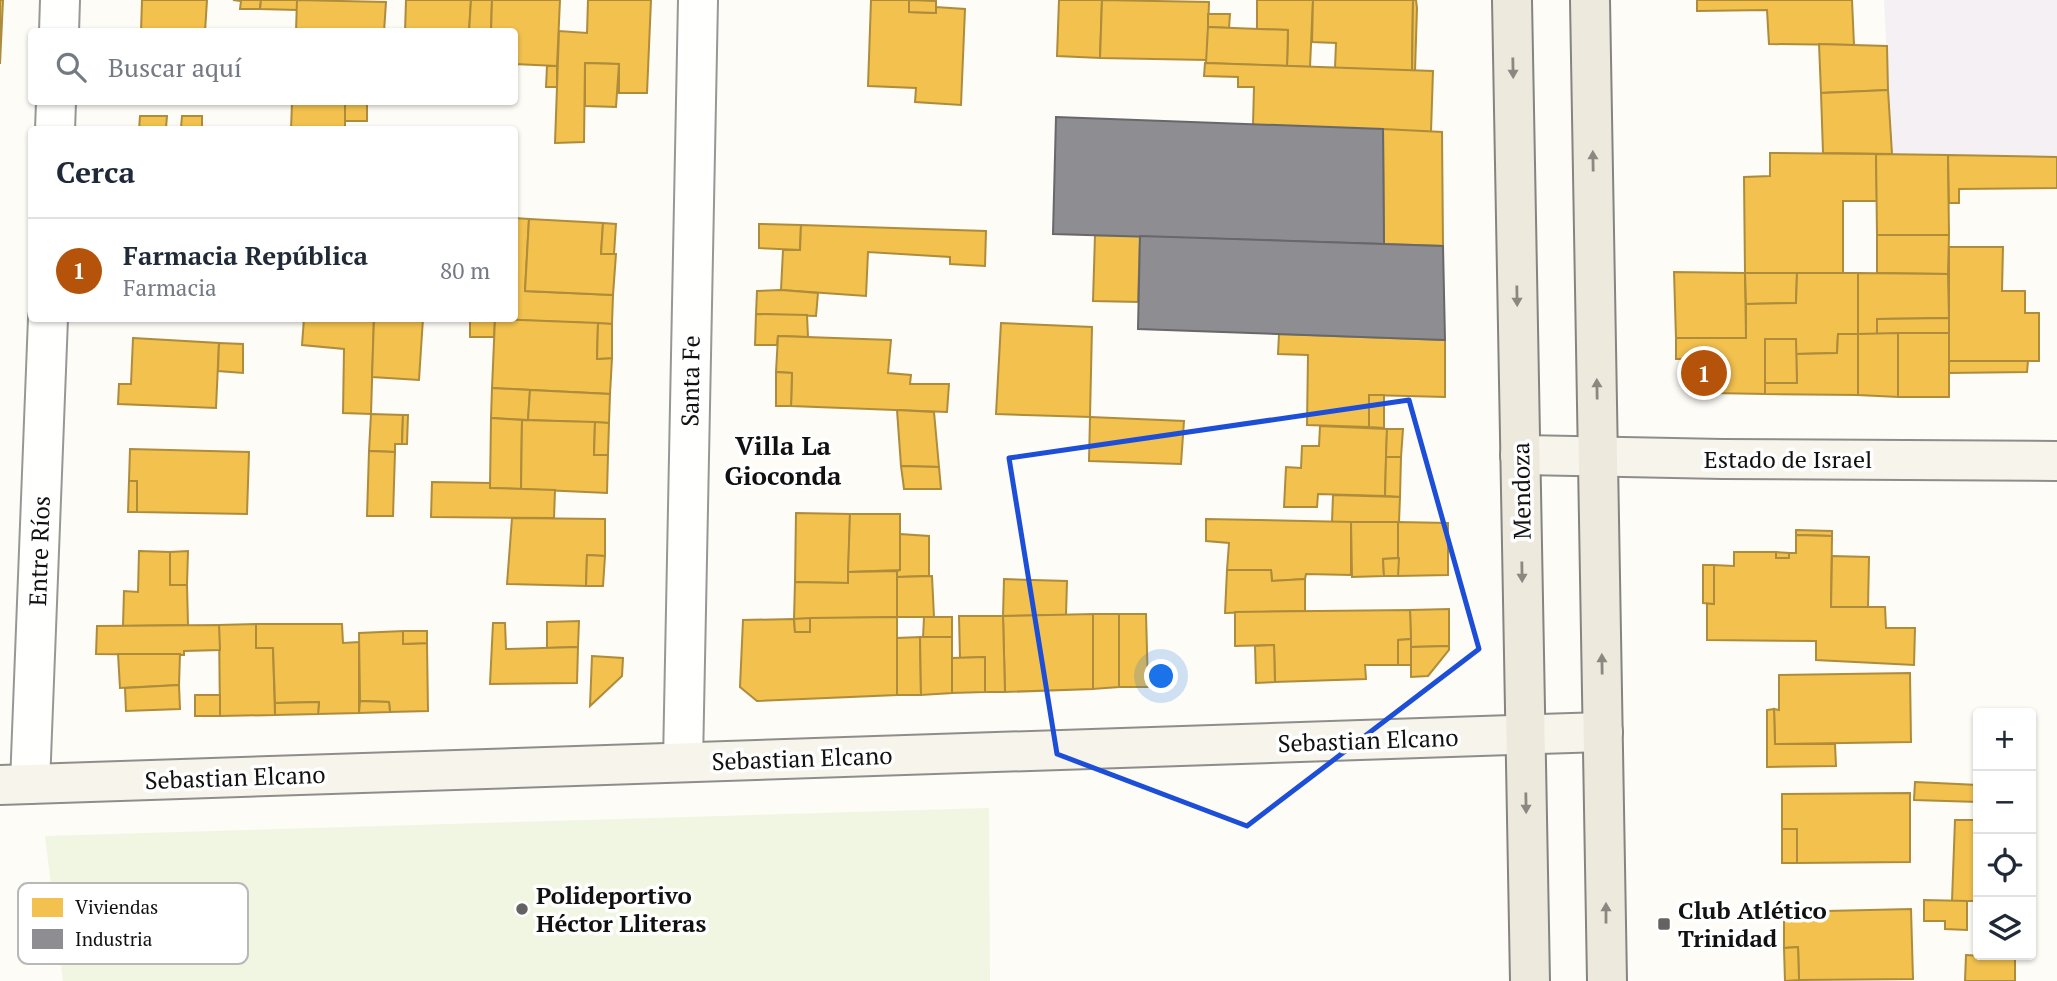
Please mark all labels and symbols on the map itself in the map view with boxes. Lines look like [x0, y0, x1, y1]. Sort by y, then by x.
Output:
one-way arrow [1507, 57, 1519, 79]
one-way arrow [1587, 150, 1599, 172]
one-way arrow [1511, 285, 1523, 307]
street label: Santa Fe [673, 335, 707, 427]
pin: 1 [1681, 347, 1727, 399]
one-way arrow [1592, 377, 1603, 399]
district label: Villa La Gioconda [725, 428, 842, 492]
street label: Mendoza [1504, 442, 1538, 540]
street label: Estado de Israel [1704, 443, 1872, 475]
street label: Entre Ríos [21, 495, 57, 607]
one-way arrow [1516, 561, 1528, 583]
one-way arrow [1597, 652, 1608, 674]
your location [1144, 659, 1178, 693]
street label: Sebastian Elcano [1277, 721, 1459, 759]
street label: Sebastian Elcano [711, 739, 893, 777]
street label: Sebastian Elcano [144, 758, 326, 796]
one-way arrow [1521, 792, 1532, 814]
place label: Polideportivo Héctor Lliteras [536, 879, 706, 939]
legend [18, 883, 248, 964]
text: Viviendas [75, 894, 158, 919]
place label: Club Atlético Trinidad [1678, 894, 1827, 954]
marker: Polideportivo Héctor Lliteras [514, 901, 530, 917]
one-way arrow [1600, 902, 1611, 924]
marker: Club Atlético Trinidad [1656, 916, 1672, 932]
text: Industria [75, 926, 153, 951]

